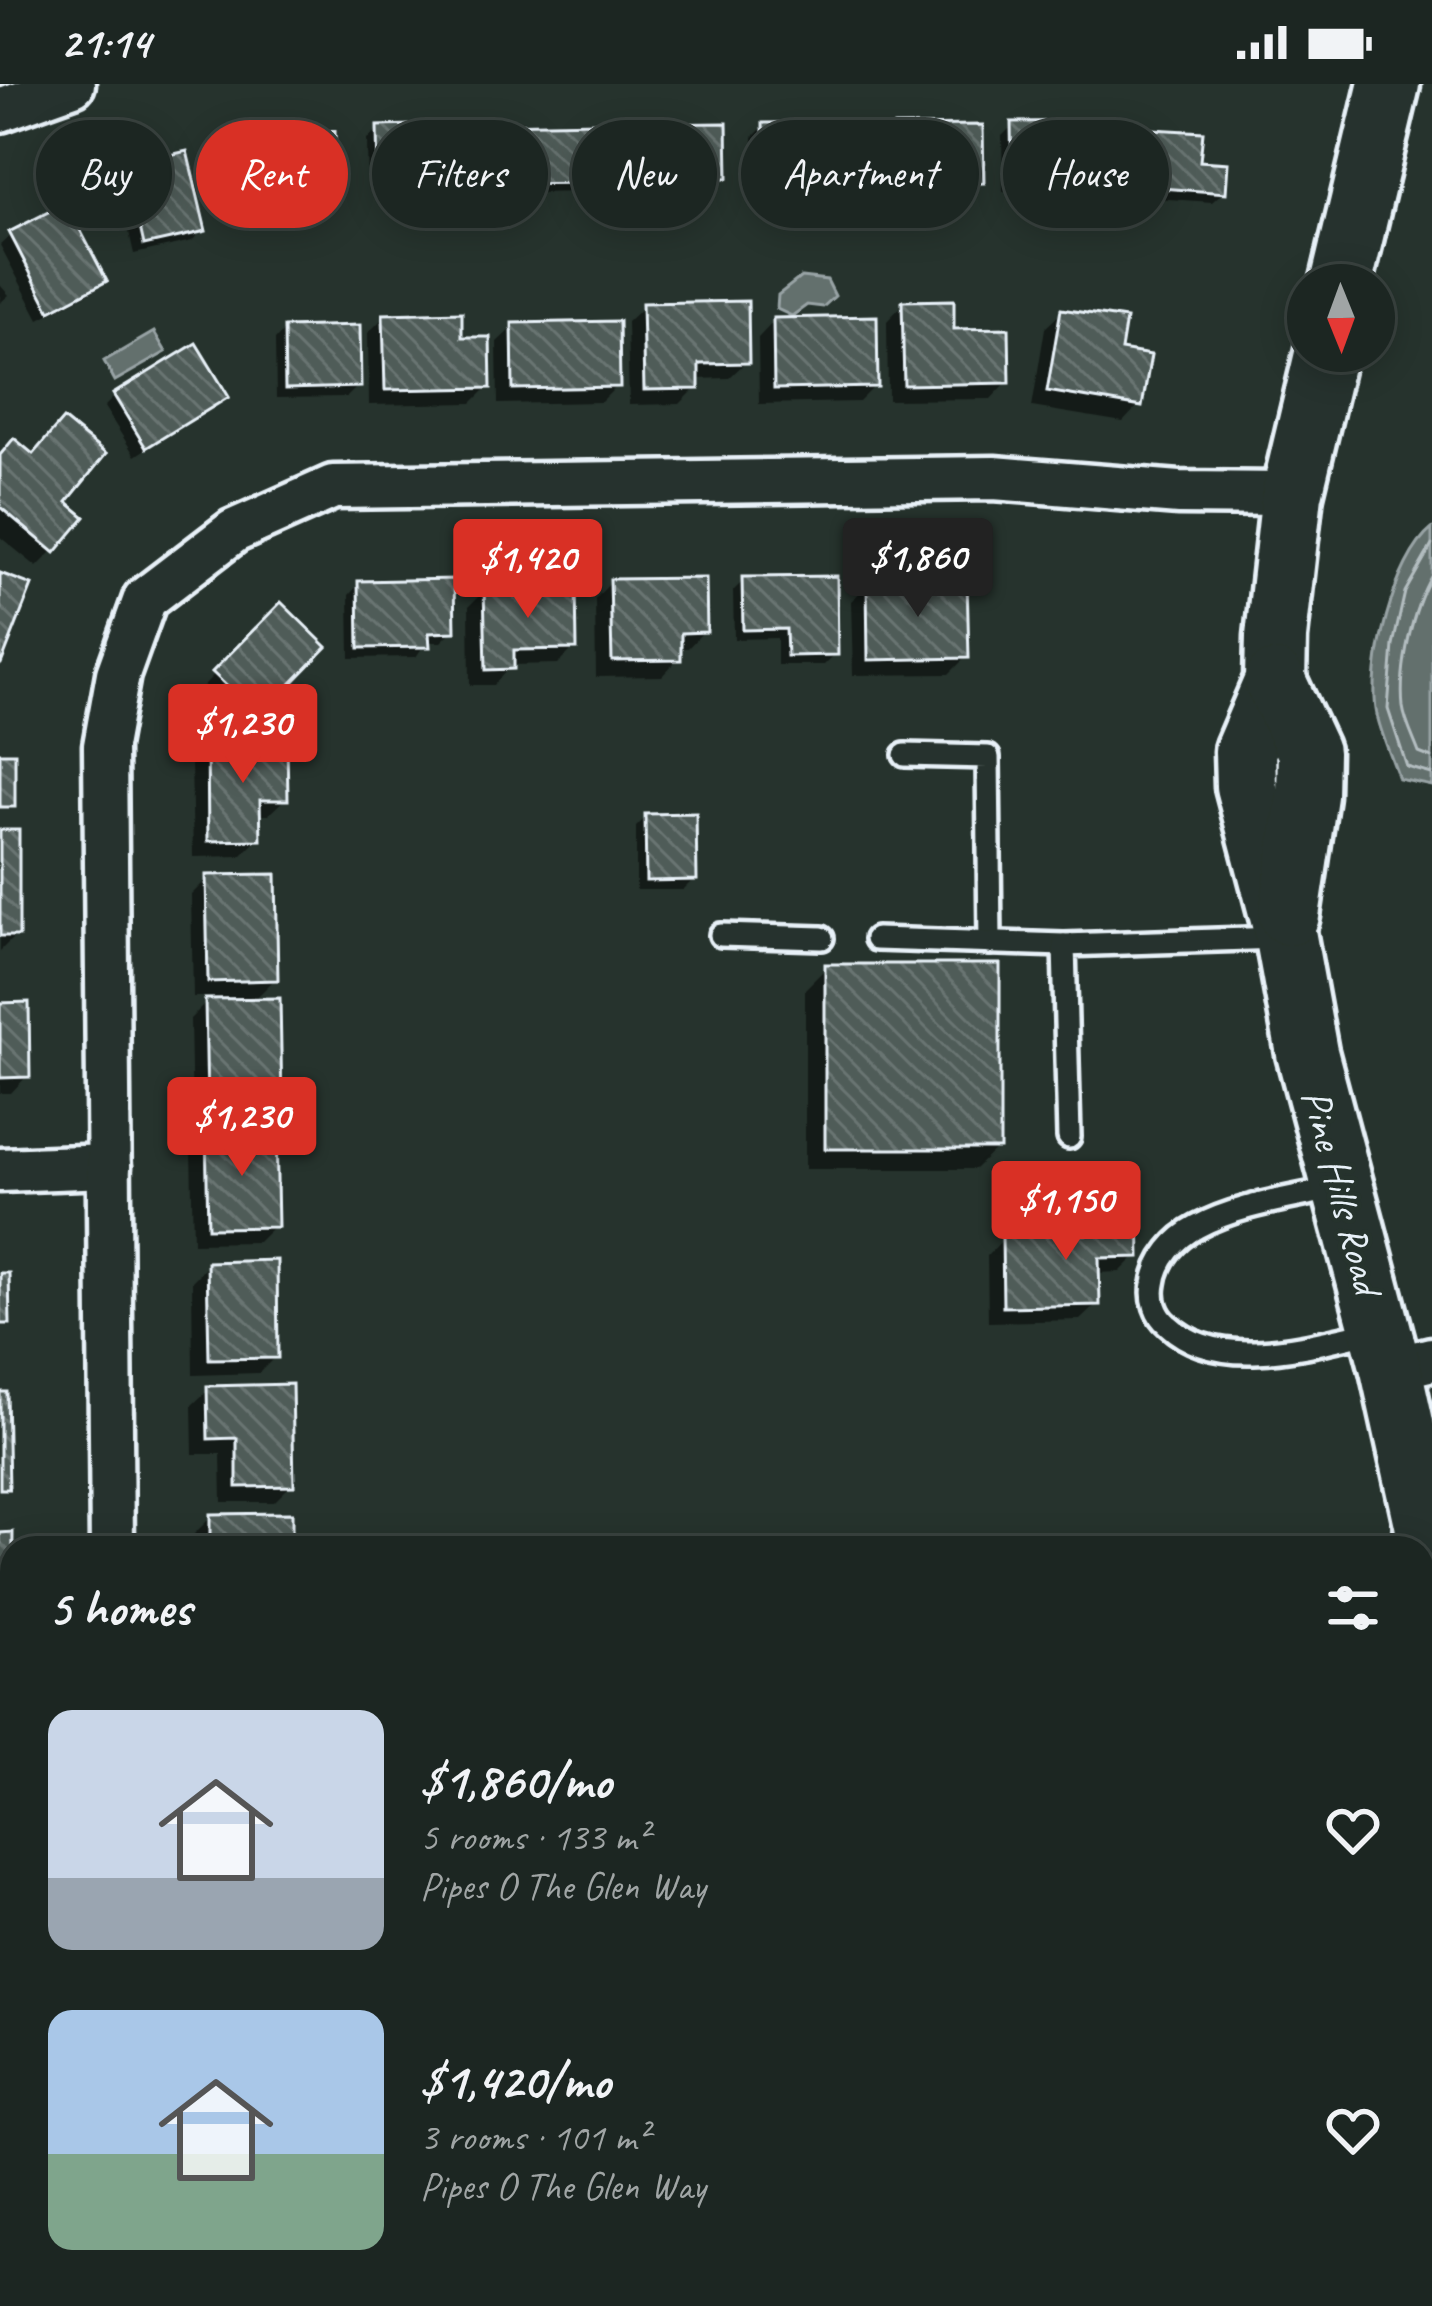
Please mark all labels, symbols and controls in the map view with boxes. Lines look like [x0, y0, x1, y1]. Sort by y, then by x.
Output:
text: 21:14 [60, 14, 150, 71]
chip: Buy [36, 120, 172, 228]
chip: Rent [196, 120, 348, 228]
chip: Filters [372, 120, 548, 228]
chip: New [572, 120, 717, 228]
chip: Apartment [741, 120, 979, 228]
chip: House [1003, 120, 1169, 228]
north arrow [1287, 264, 1395, 372]
map controls [1287, 264, 1395, 372]
pin: $1,860 [820, 518, 1016, 620]
pin: $1,420 [430, 519, 626, 621]
text: $1,860 [870, 532, 966, 581]
text: $1,420 [480, 533, 576, 582]
pin: $1,230 [145, 684, 341, 786]
text: $1,230 [195, 698, 291, 747]
pin: $1,230 [144, 1077, 340, 1179]
street label: Pine Hills Road [1289, 1083, 1396, 1306]
text: $1,230 [194, 1091, 290, 1140]
pin: $1,150 [968, 1161, 1164, 1263]
text: $1,150 [1019, 1175, 1113, 1224]
icon: filters [1320, 1575, 1386, 1641]
text: 5 homes [48, 1576, 191, 1640]
text: $1,860/mo [420, 1749, 611, 1813]
icon: home [144, 1758, 288, 1902]
icon: heart [1320, 1797, 1386, 1863]
text: 5 rooms · 133 m² [420, 1813, 648, 1862]
text: Pipes O The Glen Way [420, 1862, 705, 1911]
text: $1,420/mo [420, 2049, 610, 2113]
icon: home [144, 2058, 288, 2202]
icon: heart [1320, 2097, 1386, 2163]
text: 3 rooms · 101 m² [420, 2113, 648, 2162]
text: Pipes O The Glen Way [420, 2162, 705, 2211]

